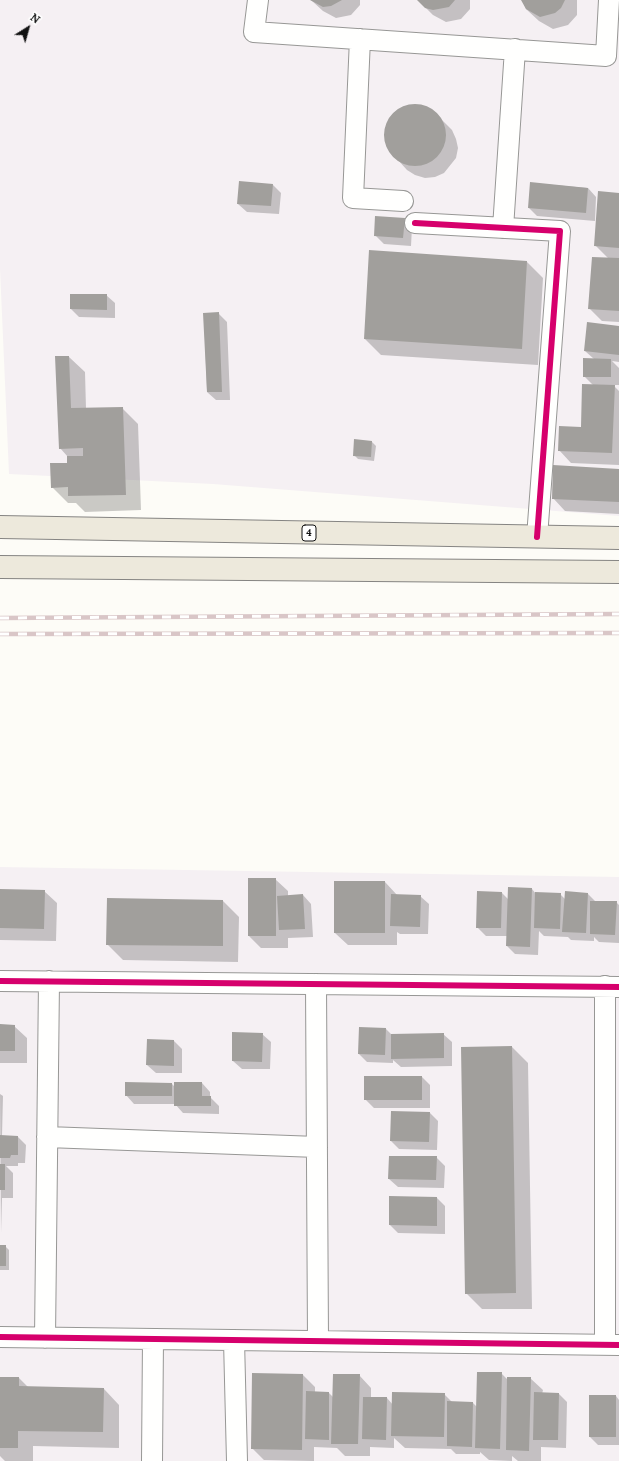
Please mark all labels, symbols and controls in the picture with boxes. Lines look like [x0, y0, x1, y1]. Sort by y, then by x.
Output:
north arrow [8, 8, 48, 48]
text: N [28, 10, 43, 27]
road number: 4 [302, 525, 316, 541]

